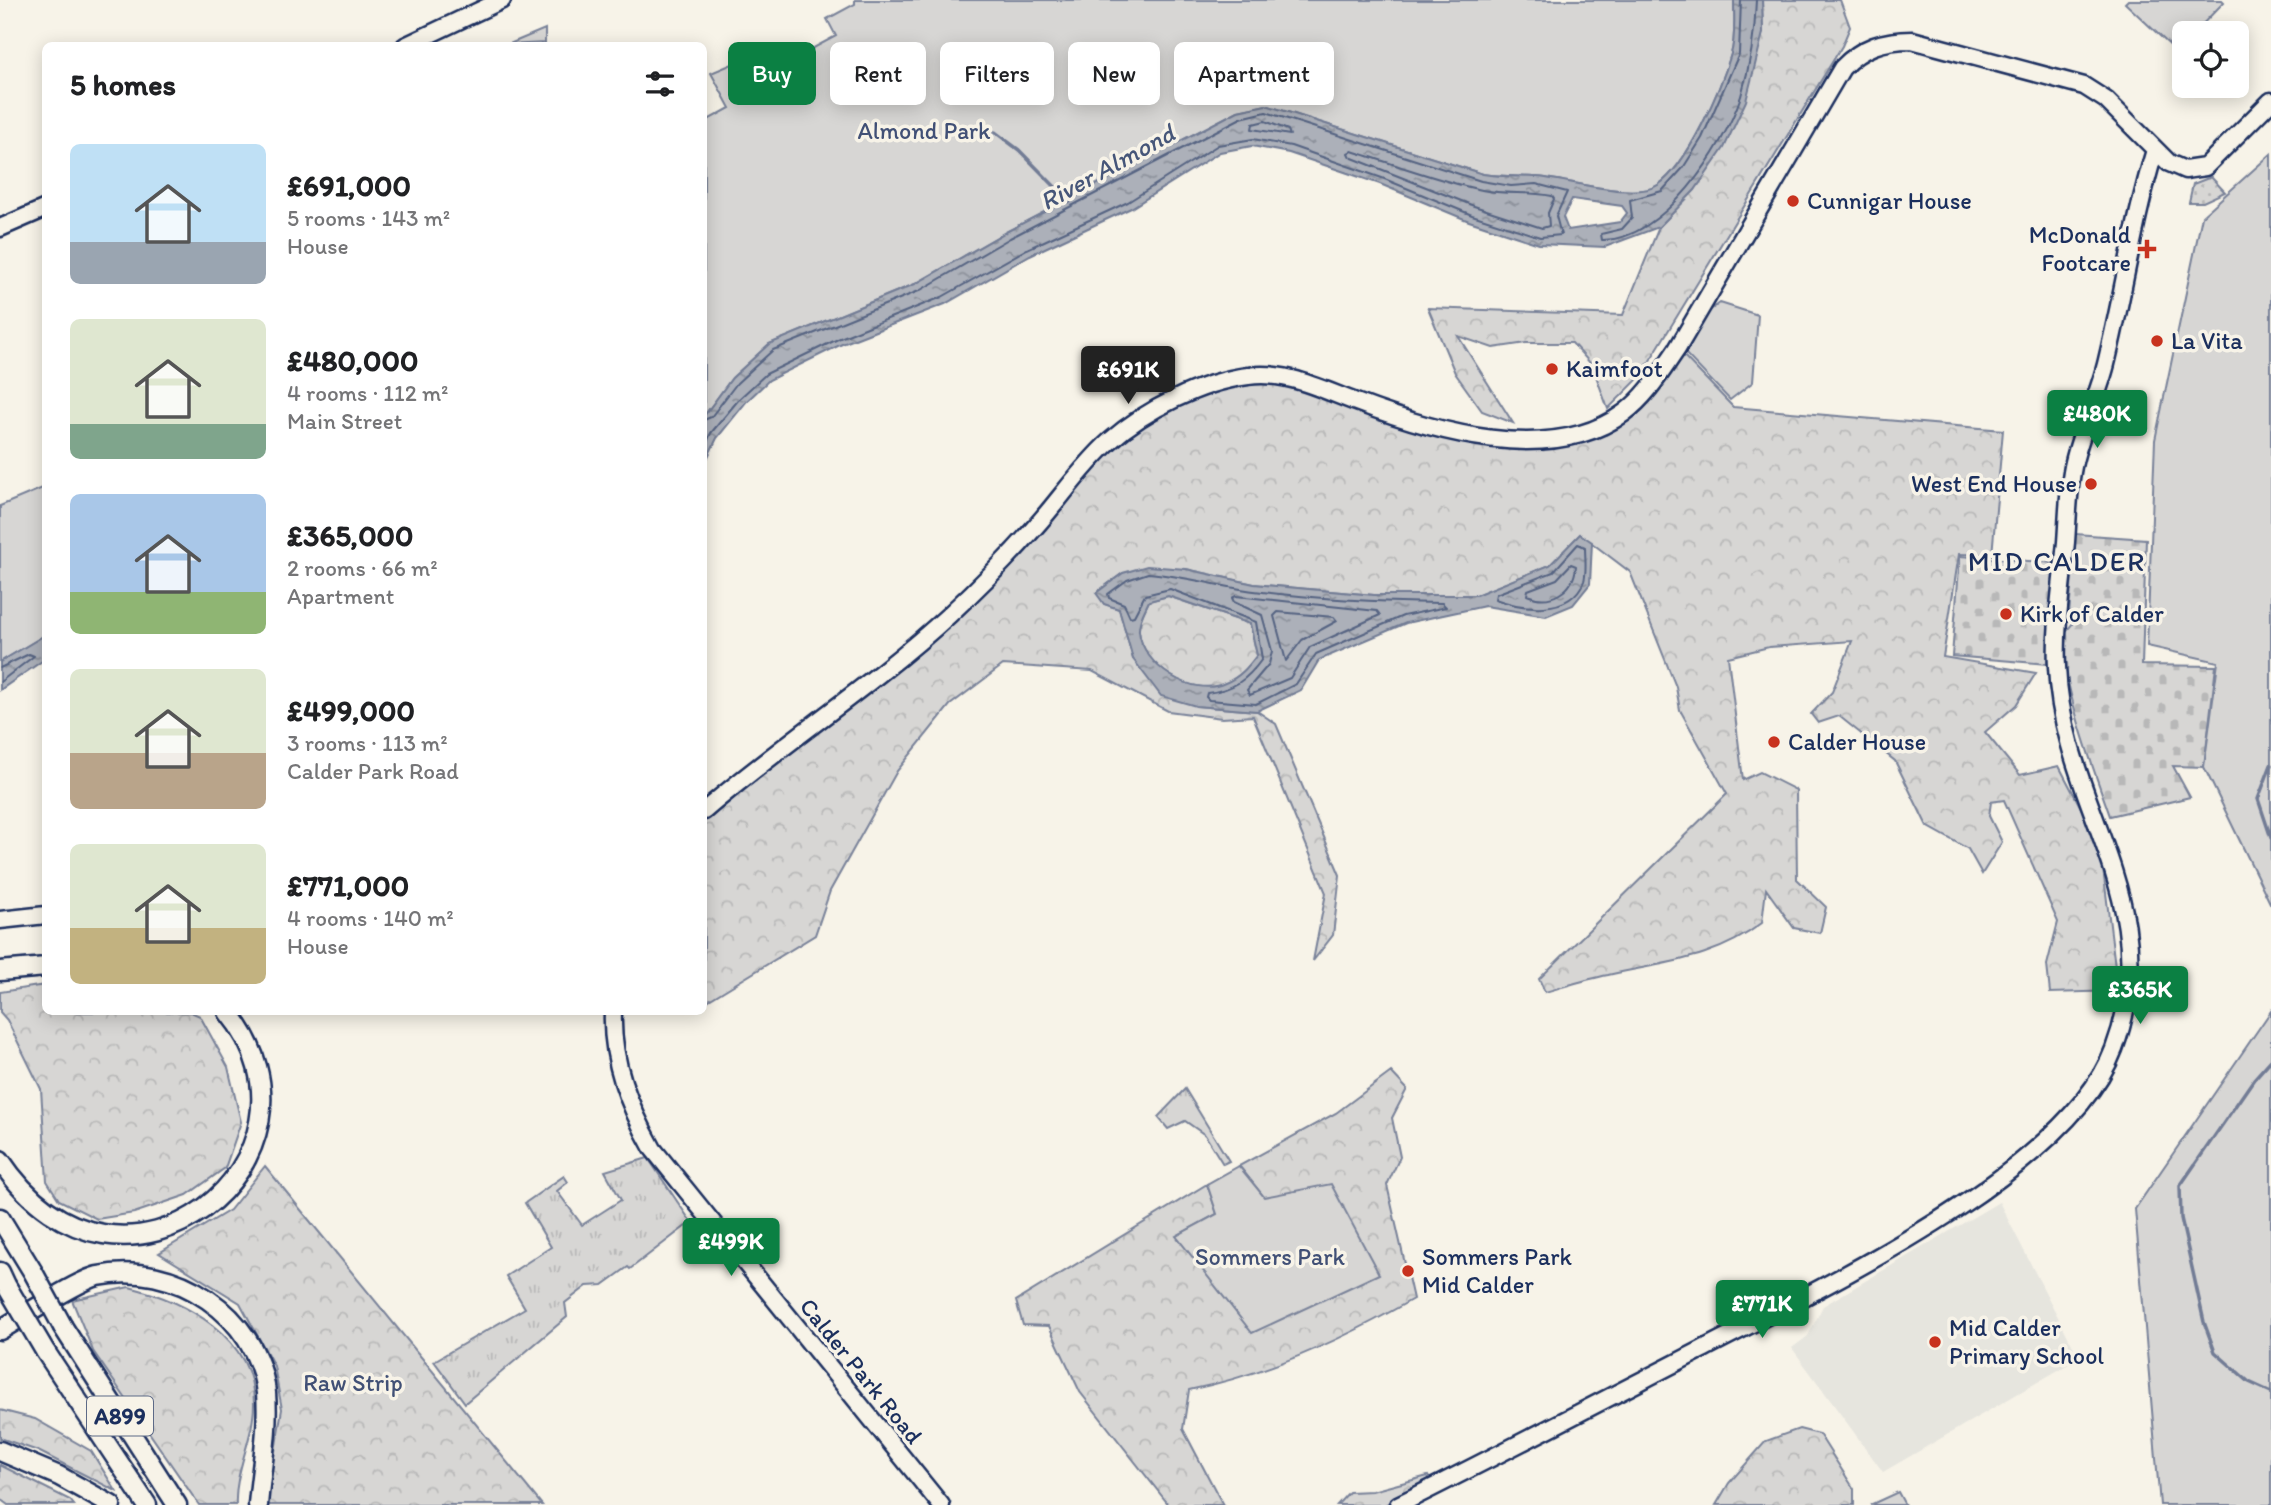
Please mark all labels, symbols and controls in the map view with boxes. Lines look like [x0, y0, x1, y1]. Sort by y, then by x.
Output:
map controls [2172, 21, 2249, 98]
button: locate [2172, 21, 2249, 98]
chip: Buy [728, 42, 816, 105]
chip: Rent [830, 42, 926, 105]
chip: Filters [940, 42, 1054, 105]
chip: New [1068, 42, 1160, 105]
chip: Apartment [1174, 42, 1334, 105]
icon: filters [641, 65, 679, 103]
text: 5 homes [70, 66, 176, 103]
park label: Almond Park [858, 116, 991, 145]
water label: River Almond [1034, 116, 1182, 217]
text: £691,000 [287, 167, 411, 204]
icon: home [126, 172, 210, 256]
place label: Cunnigar House [1807, 186, 1972, 215]
marker: Cunnigar House [1785, 193, 1801, 209]
text: 5 rooms · 143 m² [287, 204, 450, 232]
place label: McDonald Footcare [2029, 220, 2131, 277]
text: House [287, 232, 349, 260]
marker: McDonald Footcare [2137, 239, 2157, 259]
place label: La Vita [2171, 326, 2243, 355]
marker: La Vita [2149, 333, 2165, 349]
text: £480,000 [287, 342, 419, 379]
pin: £691K [1079, 346, 1177, 406]
icon: home [126, 347, 210, 431]
place label: Kaimfoot [1566, 354, 1663, 383]
text: £691K [1097, 355, 1159, 383]
marker: Kaimfoot [1544, 361, 1560, 377]
text: 4 rooms · 112 m² [287, 379, 448, 407]
pin: £480K [2048, 391, 2146, 450]
text: £480K [2063, 399, 2131, 427]
text: Main Street [287, 407, 402, 435]
place label: West End House [1911, 469, 2077, 498]
marker: West End House [2083, 476, 2099, 492]
text: £365,000 [287, 517, 414, 554]
icon: home [126, 522, 210, 606]
district label: MID CALDER [1968, 544, 2146, 578]
text: 2 rooms · 66 m² [287, 554, 438, 582]
text: Apartment [287, 582, 394, 610]
place label: Kirk of Calder [2020, 599, 2164, 628]
marker: Kirk of Calder [1998, 606, 2014, 622]
text: £499,000 [287, 692, 415, 729]
icon: home [126, 697, 210, 781]
place label: Calder House [1788, 727, 1926, 756]
text: 3 rooms · 113 m² [287, 729, 448, 757]
marker: Calder House [1766, 734, 1782, 750]
text: Calder Park Road [287, 757, 459, 785]
text: £771,000 [287, 867, 409, 904]
icon: home [126, 872, 210, 956]
text: 4 rooms · 140 m² [287, 904, 454, 932]
text: House [287, 932, 349, 960]
pin: £365K [2091, 967, 2189, 1026]
text: £365K [2108, 975, 2172, 1003]
pin: £499K [682, 1218, 780, 1278]
text: £499K [699, 1227, 763, 1255]
park label: Sommers Park [1195, 1242, 1346, 1271]
place label: Sommers Park Mid Calder [1422, 1242, 1572, 1299]
marker: Sommers Park Mid Calder [1400, 1263, 1416, 1279]
pin: £771K [1713, 1280, 1811, 1340]
text: £771K [1732, 1289, 1792, 1317]
street label: Calder Park Road [794, 1292, 929, 1449]
place label: Mid Calder Primary School [1949, 1313, 2104, 1370]
marker: Mid Calder Primary School [1927, 1334, 1943, 1350]
park label: Raw Strip [303, 1368, 403, 1397]
road number: A899 [87, 1396, 153, 1436]

